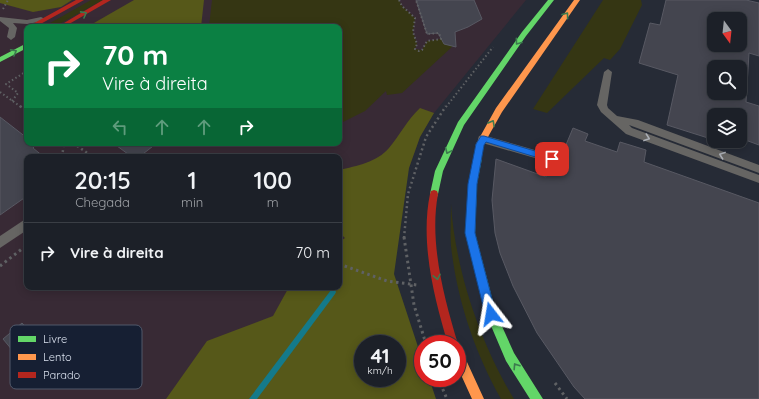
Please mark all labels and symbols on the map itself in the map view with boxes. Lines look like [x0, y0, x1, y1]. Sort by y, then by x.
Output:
one-way arrow [80, 11, 87, 18]
north arrow [707, 12, 747, 52]
one-way arrow [561, 13, 568, 20]
one-way arrow [516, 37, 523, 44]
one-way arrow [9, 50, 17, 57]
one-way arrow [488, 120, 495, 127]
one-way arrow [643, 133, 650, 141]
pin [535, 142, 569, 176]
one-way arrow [445, 146, 453, 154]
one-way arrow [719, 152, 726, 160]
one-way arrow [433, 274, 441, 280]
position arrow [470, 293, 512, 335]
legend [10, 325, 142, 389]
text: Livre [43, 332, 67, 346]
speed limit sign: 50 [414, 335, 466, 387]
text: Lento [43, 350, 72, 364]
one-way arrow [513, 364, 520, 371]
text: Parado [43, 368, 81, 382]

